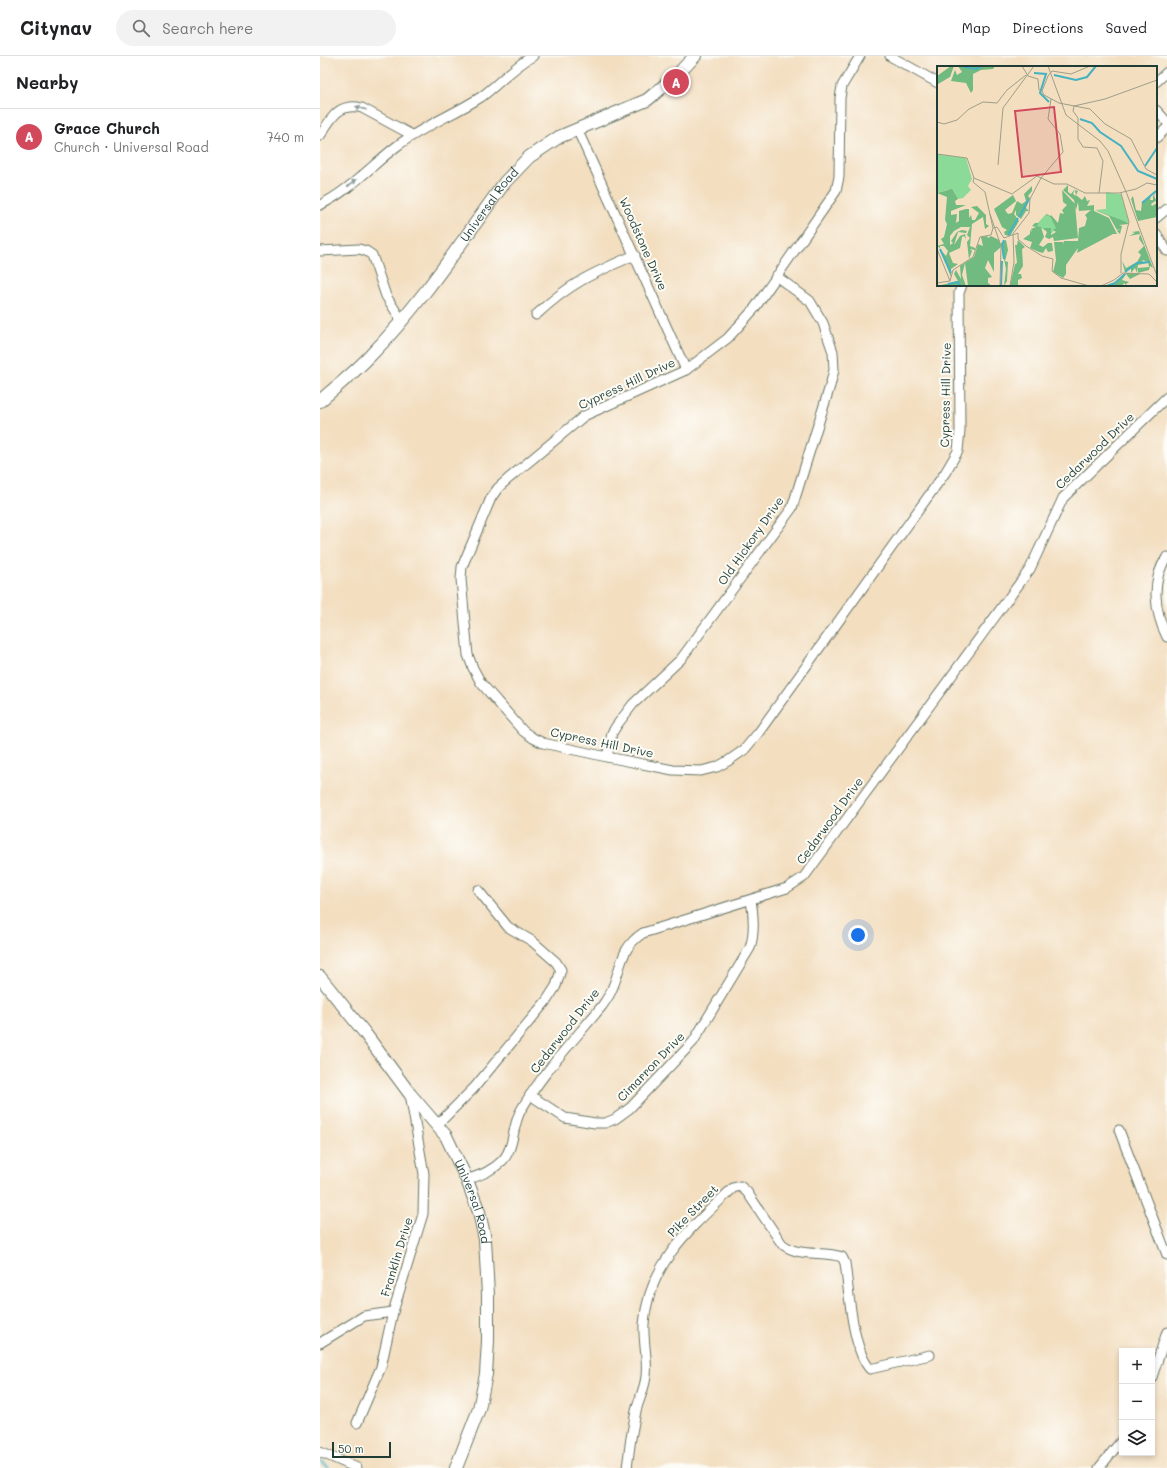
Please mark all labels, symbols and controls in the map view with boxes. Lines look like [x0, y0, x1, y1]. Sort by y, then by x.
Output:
search box [116, 10, 396, 46]
text: Citynav [20, 15, 92, 40]
icon: search [130, 17, 152, 39]
text: Search here [162, 18, 253, 38]
text: Map [962, 18, 990, 37]
text: Directions [1012, 18, 1083, 37]
text: Saved [1105, 18, 1147, 37]
inset map [937, 66, 1157, 286]
pin: A [663, 67, 689, 97]
text: Nearby [16, 71, 78, 93]
one-way arrow [354, 105, 366, 111]
text: Grace Church [54, 118, 160, 138]
text: A [24, 128, 34, 145]
text: 740 m [267, 128, 304, 145]
text: Church · Universal Road [54, 138, 209, 155]
street label: Universal Road [456, 164, 522, 244]
one-way arrow [346, 178, 357, 187]
street label: Woodstone Drive [616, 195, 672, 293]
street label: Cypress Hill Drive [936, 342, 954, 448]
street label: Cypress Hill Drive [576, 354, 678, 413]
street label: Cedarwood Drive [1051, 408, 1137, 492]
street label: Old Hickory Drive [714, 493, 787, 588]
street label: Cypress Hill Drive [549, 723, 655, 761]
street label: Cedarwood Drive [792, 774, 866, 867]
your location [848, 925, 868, 945]
street label: Cedarwood Drive [526, 985, 602, 1076]
street label: Cimarron Drive [613, 1028, 688, 1104]
street label: Universal Road [451, 1156, 494, 1244]
street label: Pike Street [663, 1181, 721, 1240]
street label: Franklin Drive [376, 1215, 416, 1298]
map controls [1119, 1348, 1155, 1456]
button: + [1119, 1348, 1155, 1384]
button: − [1119, 1384, 1155, 1420]
button: layers [1119, 1420, 1155, 1456]
scale bar [332, 1440, 391, 1459]
text: 50 m [338, 1441, 364, 1456]

